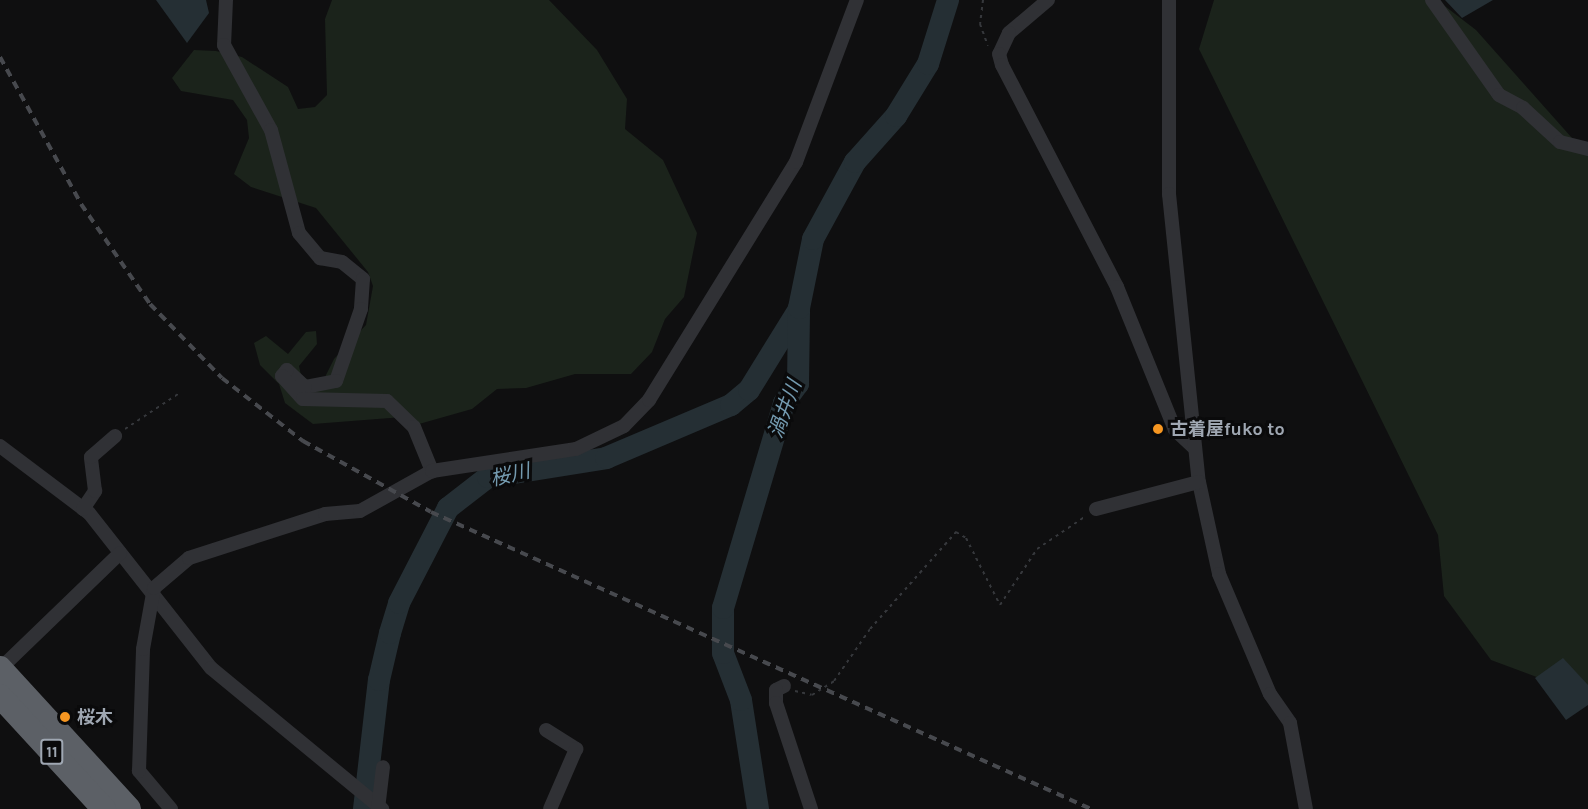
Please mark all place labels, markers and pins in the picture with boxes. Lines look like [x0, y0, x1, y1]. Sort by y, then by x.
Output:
place label: 古着屋fuko to [1170, 418, 1285, 440]
marker: 古着屋fuko to [1151, 422, 1165, 436]
place label: 桜木 [77, 706, 113, 728]
marker: 桜木 [58, 710, 72, 724]

